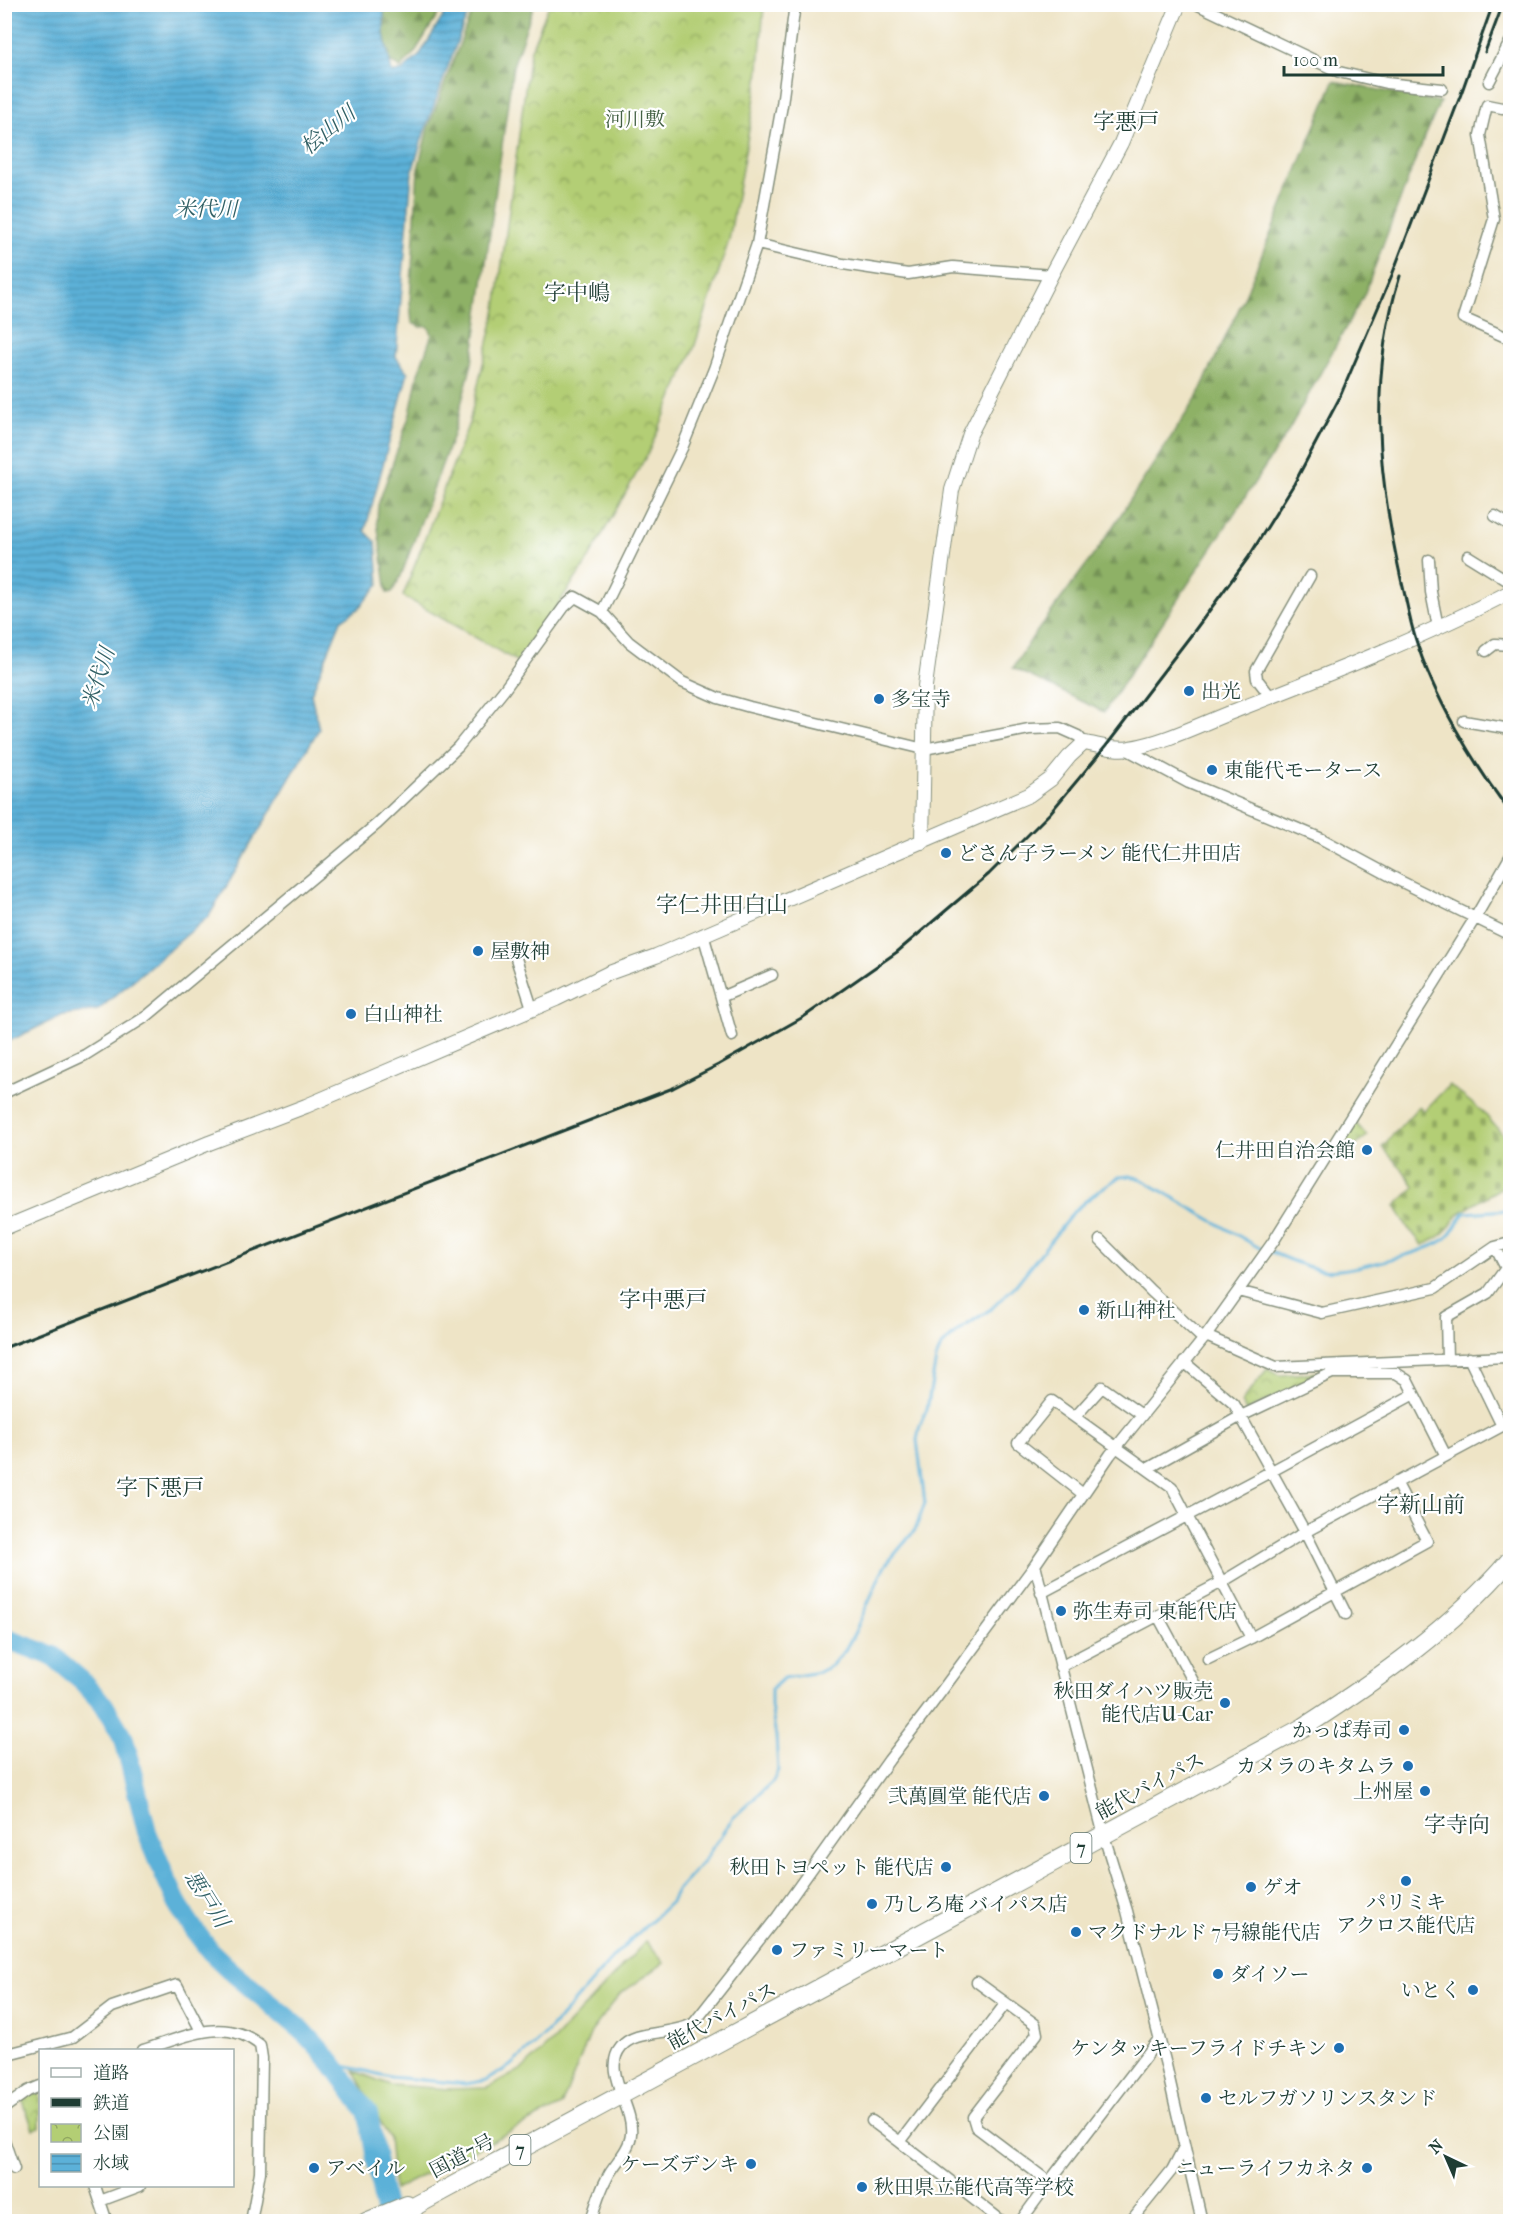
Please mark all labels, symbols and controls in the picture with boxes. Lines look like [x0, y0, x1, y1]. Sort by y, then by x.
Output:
scale bar [1284, 39, 1443, 77]
text: 100 m [1293, 50, 1338, 71]
water label: 桧山川 [296, 100, 362, 159]
park label: 河川敷 [605, 108, 665, 131]
district label: 字悪戸 [1093, 109, 1159, 135]
water label: 米代川 [175, 197, 239, 221]
district label: 字中嶋 [544, 280, 610, 306]
water label: 米代川 [77, 642, 120, 712]
place label: 出光 [1201, 680, 1241, 703]
marker: 出光 [1182, 684, 1196, 698]
place label: 多宝寺 [891, 688, 951, 711]
marker: 多宝寺 [872, 692, 886, 706]
place label: 東能代モータース [1224, 759, 1382, 782]
marker: 東能代モータース [1205, 763, 1219, 777]
place label: どさん子ラーメン 能代仁井田店 [958, 842, 1241, 865]
marker: どさん子ラーメン 能代仁井田店 [939, 846, 953, 860]
district label: 字仁井田白山 [656, 892, 788, 918]
place label: 屋敷神 [490, 940, 550, 963]
marker: 屋敷神 [471, 944, 485, 958]
place label: 白山神社 [363, 1003, 443, 1026]
marker: 白山神社 [344, 1007, 358, 1021]
place label: 仁井田自治会館 [1215, 1139, 1355, 1162]
marker: 仁井田自治会館 [1360, 1143, 1374, 1157]
district label: 字中悪戸 [619, 1287, 707, 1313]
place label: 新山神社 [1096, 1299, 1176, 1322]
marker: 新山神社 [1077, 1303, 1091, 1317]
district label: 字下悪戸 [116, 1475, 204, 1501]
district label: 字新山前 [1377, 1492, 1465, 1518]
place label: 弥生寿司 東能代店 [1073, 1600, 1237, 1623]
marker: 弥生寿司 東能代店 [1054, 1604, 1068, 1618]
place label: 秋田ダイハツ販売 能代店U-Car [1054, 1680, 1213, 1726]
marker: 秋田ダイハツ販売 能代店U-Car [1218, 1696, 1232, 1710]
place label: かっぱ寿司 [1292, 1719, 1392, 1742]
marker: かっぱ寿司 [1397, 1723, 1411, 1737]
street label: 能代バイパス [1092, 1748, 1208, 1824]
place label: カメラのキタムラ [1236, 1755, 1396, 1778]
marker: カメラのキタムラ [1401, 1759, 1415, 1773]
place label: 上州屋 [1353, 1780, 1413, 1803]
marker: 上州屋 [1418, 1784, 1432, 1798]
place label: 弐萬圓堂 能代店 [888, 1785, 1032, 1808]
marker: 弐萬圓堂 能代店 [1037, 1789, 1051, 1803]
district label: 字寺向 [1424, 1812, 1490, 1838]
road number: 7 [1070, 1833, 1092, 1863]
place label: 秋田トヨペット 能代店 [730, 1856, 934, 1879]
marker: 秋田トヨペット 能代店 [939, 1860, 953, 1874]
water label: 悪戸川 [180, 1866, 235, 1934]
marker: パリミキ アクロス能代店 [1399, 1874, 1413, 1888]
place label: ゲオ [1263, 1876, 1303, 1899]
marker: ゲオ [1244, 1880, 1258, 1894]
place label: パリミキ アクロス能代店 [1336, 1891, 1476, 1937]
place label: 乃しろ庵 バイパス店 [884, 1893, 1068, 1916]
marker: 乃しろ庵 バイパス店 [865, 1897, 879, 1911]
place label: マクドナルド 7号線能代店 [1088, 1921, 1321, 1944]
marker: マクドナルド 7号線能代店 [1069, 1925, 1083, 1939]
place label: ファミリーマート [789, 1939, 949, 1962]
marker: ファミリーマート [770, 1943, 784, 1957]
place label: ダイソー [1230, 1963, 1310, 1986]
marker: ダイソー [1211, 1967, 1225, 1981]
street label: 能代バイパス [664, 1978, 780, 2054]
place label: いとく [1401, 1979, 1461, 2002]
marker: いとく [1466, 1983, 1480, 1997]
place label: ケンタッキーフライドチキン [1071, 2037, 1327, 2060]
marker: ケンタッキーフライドチキン [1332, 2041, 1346, 2055]
legend [39, 2049, 234, 2187]
text: 道路 [93, 2063, 129, 2084]
place label: セルフガソリンスタンド [1218, 2087, 1437, 2110]
marker: セルフガソリンスタンド [1199, 2091, 1213, 2105]
text: 鉄道 [93, 2093, 129, 2114]
text: 公園 [93, 2123, 129, 2144]
north arrow [1416, 2127, 1476, 2187]
street label: 国道7号 [426, 2129, 498, 2183]
road number: 7 [510, 2135, 530, 2165]
text: N [1425, 2135, 1448, 2158]
text: 水域 [93, 2153, 129, 2174]
place label: ケーズデンキ [621, 2153, 739, 2176]
place label: アベイル [326, 2157, 405, 2180]
marker: ケーズデンキ [744, 2157, 758, 2171]
place label: ニューライフカネタ [1176, 2157, 1355, 2180]
marker: アベイル [307, 2161, 321, 2175]
marker: ニューライフカネタ [1360, 2161, 1374, 2175]
place label: 秋田県立能代高等学校 [874, 2176, 1074, 2199]
marker: 秋田県立能代高等学校 [855, 2180, 869, 2194]

